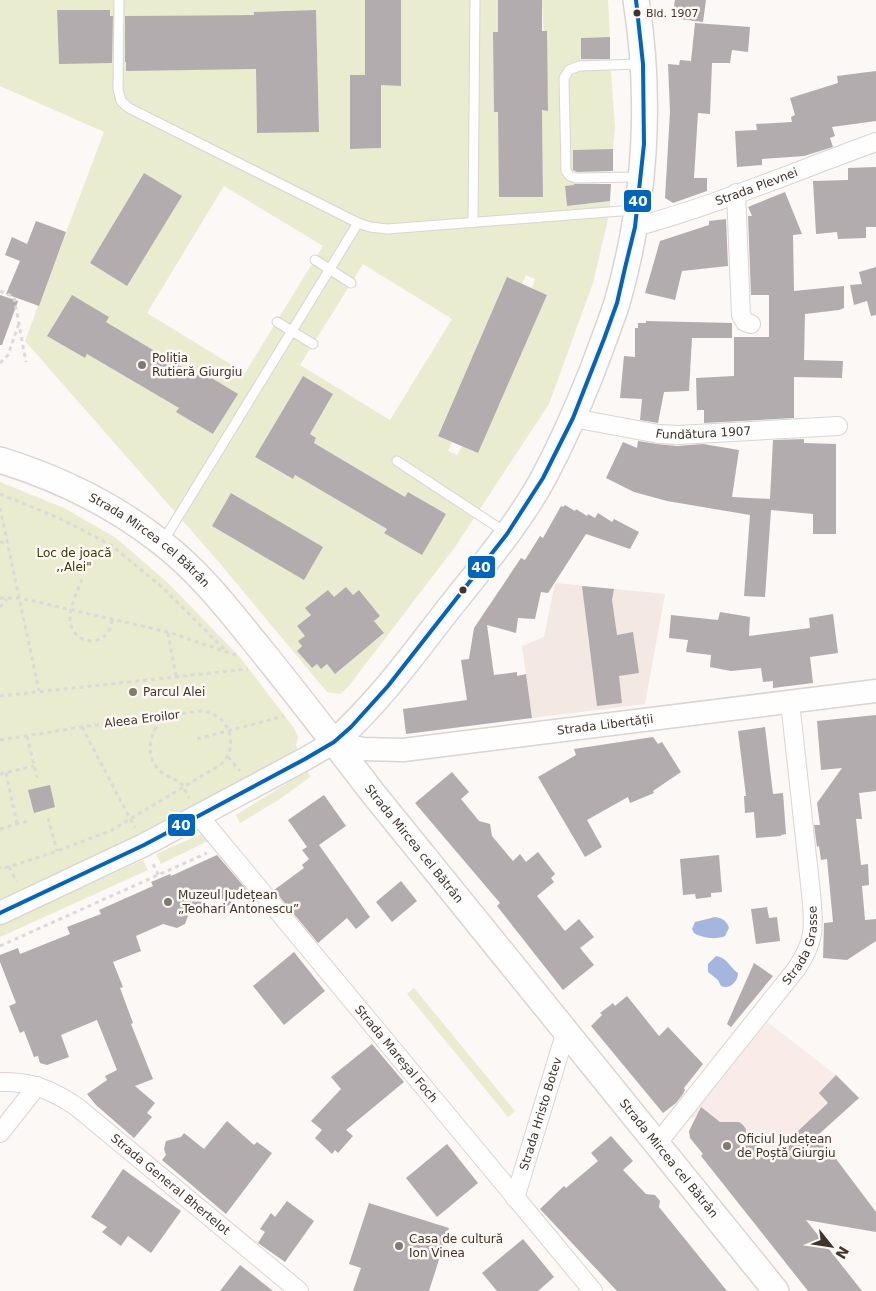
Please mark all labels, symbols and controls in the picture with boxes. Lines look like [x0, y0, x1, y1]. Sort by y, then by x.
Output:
place label: Bld. 1907 [646, 7, 699, 20]
marker: Bld. 1907 [632, 8, 642, 18]
street label: Strada Plevnei [713, 165, 800, 208]
line badge: 40 [623, 189, 652, 213]
text: 40 [628, 193, 648, 209]
place label: Poliția Rutieră Giurgiu [152, 351, 242, 379]
marker: Poliția Rutieră Giurgiu [136, 359, 148, 371]
street label: Fundătura 1907 [655, 424, 752, 442]
street label: Strada Mircea cel Bătrân [86, 490, 212, 590]
park label: Loc de joacă ,,Alei" [36, 546, 112, 574]
line badge: 40 [467, 555, 496, 579]
text: 40 [471, 559, 491, 575]
unlabelled marker [458, 585, 468, 595]
place label: Parcul Alei [143, 685, 205, 699]
marker: Parcul Alei [127, 686, 139, 698]
street label: Aleea Eroilor [103, 707, 181, 731]
street label: Strada Libertății [556, 712, 654, 738]
street label: Strada Mircea cel Bătrân [362, 782, 466, 906]
line badge: 40 [167, 813, 196, 837]
text: 40 [171, 817, 191, 833]
place label: Muzeul Județean „Teohari Antonescu” [178, 888, 299, 916]
marker: Muzeul Județean „Teohari Antonescu” [162, 896, 174, 908]
street label: Strada Grasse [779, 906, 820, 988]
street label: Strada Mareșal Foch [352, 1002, 441, 1105]
street label: Strada Hristo Botev [517, 1055, 565, 1172]
street label: Strada Mircea cel Bătrân [617, 1096, 721, 1221]
street label: Strada General Bhertelot [108, 1131, 233, 1238]
place label: Oficiul Județean de Poștă Giurgiu [737, 1132, 836, 1160]
marker: Oficiul Județean de Poștă Giurgiu [721, 1140, 733, 1152]
north arrow [806, 1221, 856, 1271]
place label: Casa de cultură Ion Vinea [409, 1232, 503, 1260]
marker: Casa de cultură Ion Vinea [393, 1240, 405, 1252]
text: N [832, 1243, 852, 1262]

